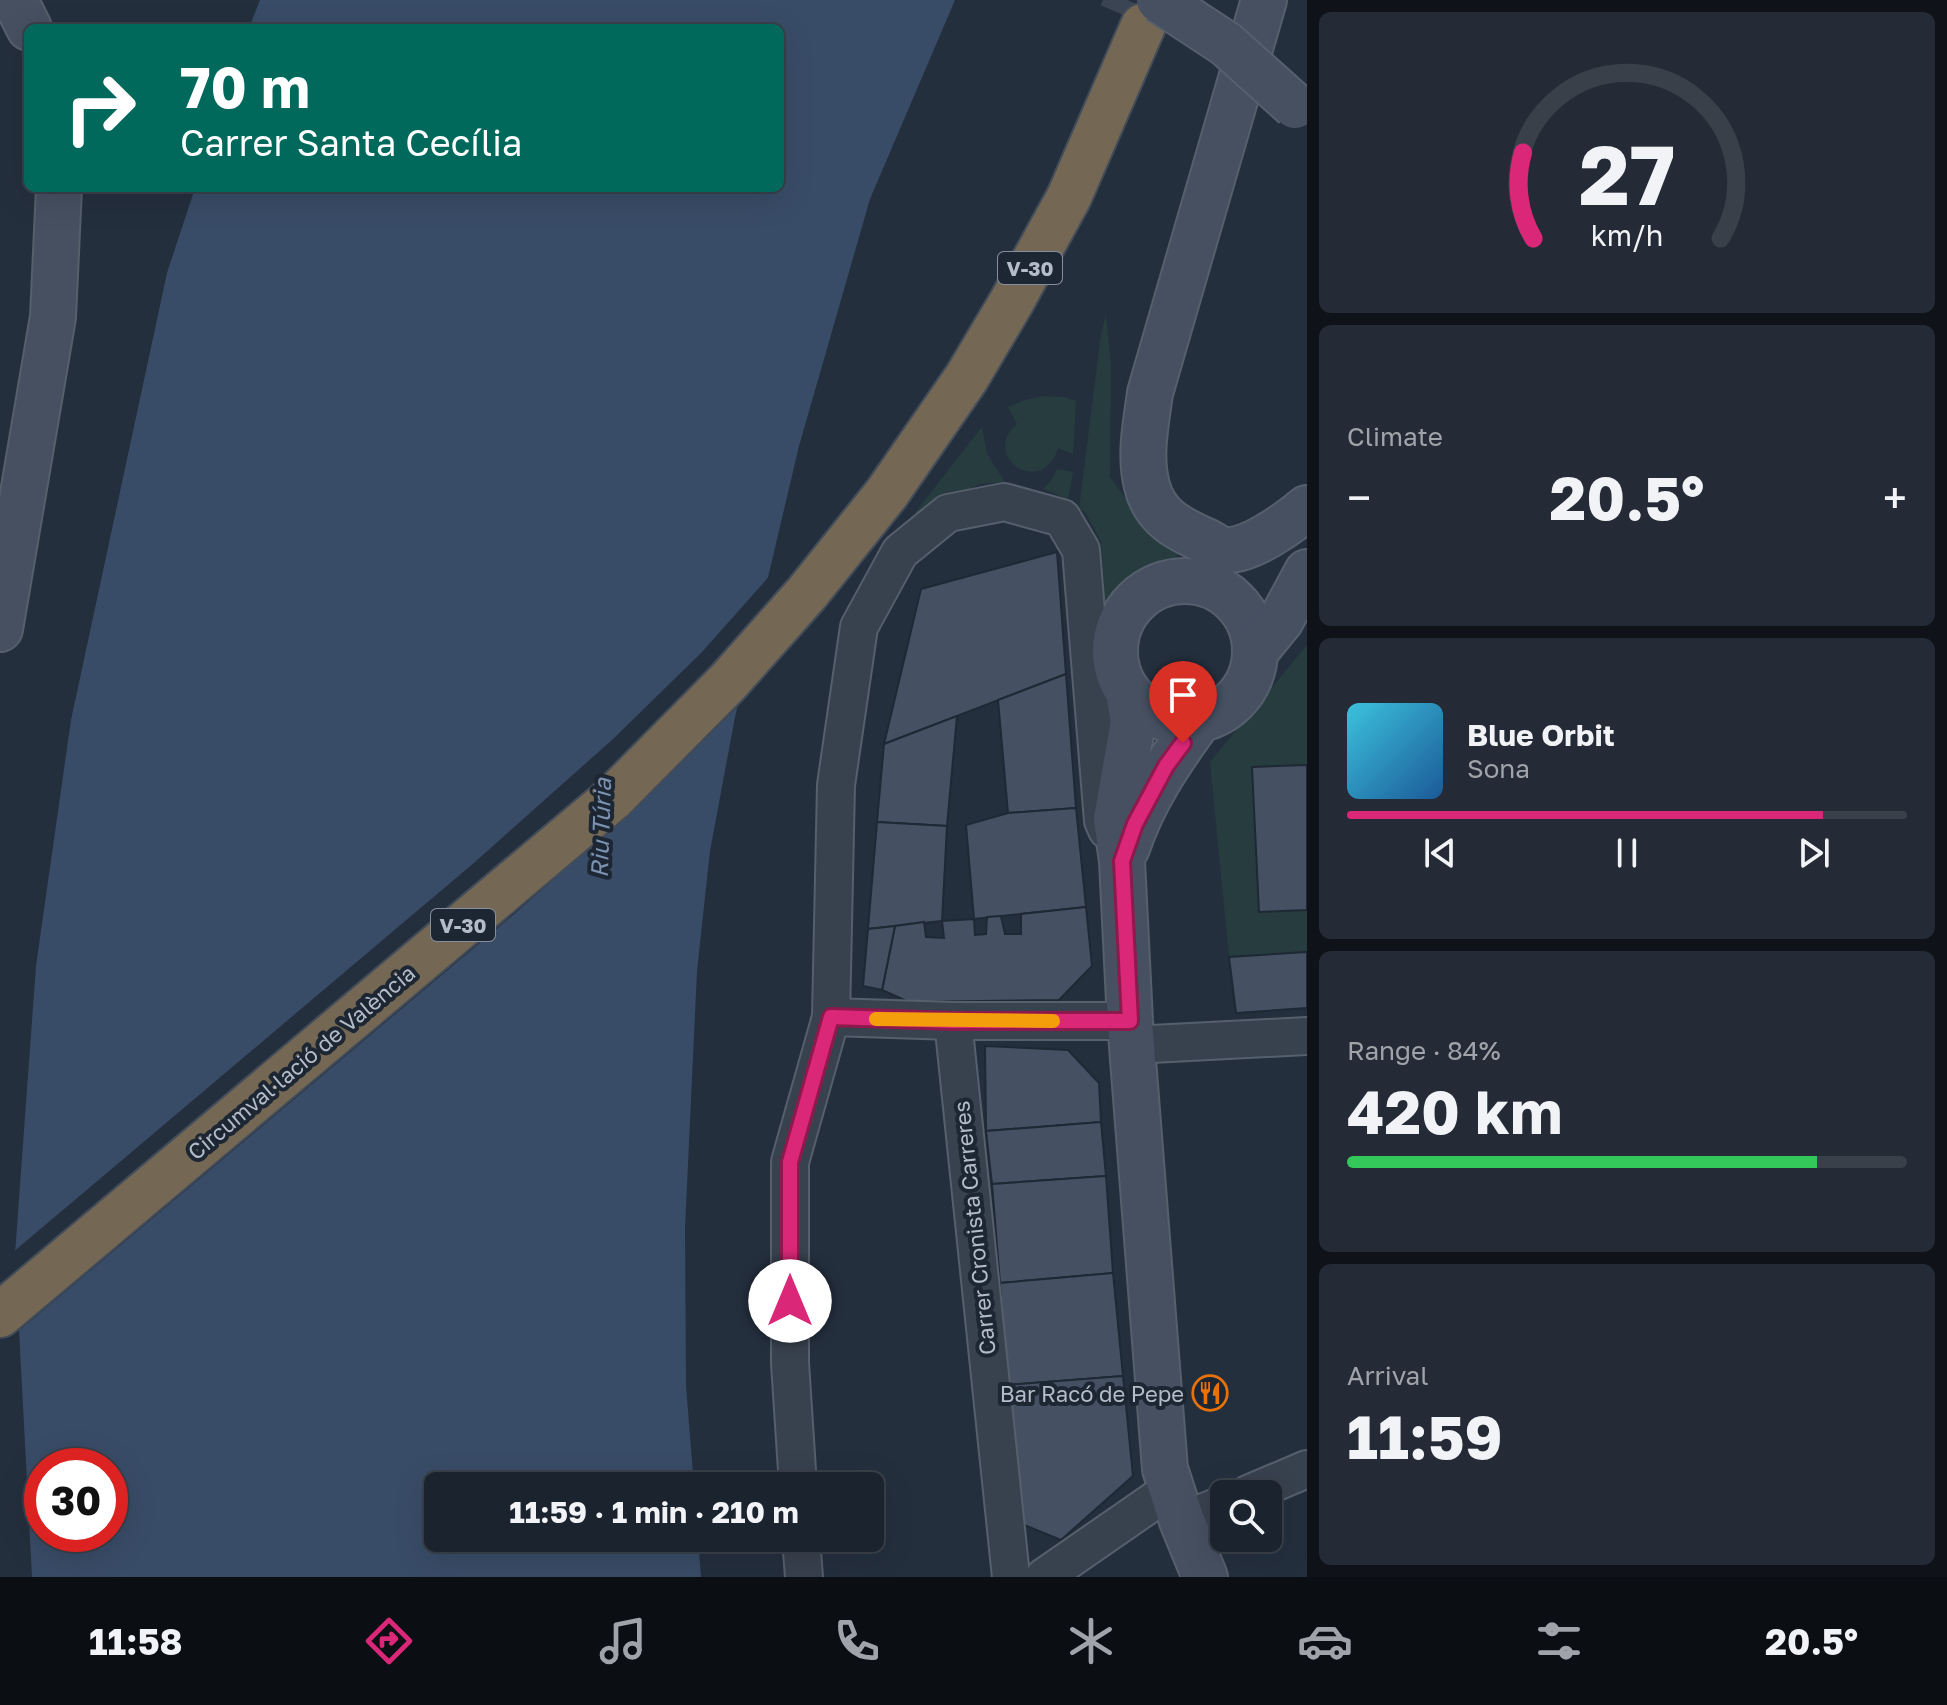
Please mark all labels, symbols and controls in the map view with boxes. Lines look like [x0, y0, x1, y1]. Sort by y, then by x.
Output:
text: 70 m [180, 53, 310, 120]
icon: right [48, 56, 152, 160]
text: Carrer Santa Cecília [180, 121, 522, 164]
text: 27 [1579, 122, 1675, 222]
text: km/h [1591, 218, 1663, 252]
road number: V-30 [998, 252, 1062, 284]
text: Climate [1347, 421, 1443, 452]
text: 20.5° [1550, 461, 1704, 533]
text: − [1347, 471, 1371, 524]
text: + [1883, 471, 1907, 524]
pin [1149, 661, 1217, 743]
icon: arrive [1161, 673, 1205, 717]
text: Blue Orbit [1467, 717, 1615, 753]
text: Sona [1467, 753, 1530, 784]
water label: Riu Túria [584, 776, 616, 878]
icon: previous [1418, 831, 1462, 875]
icon: pause [1605, 831, 1649, 875]
icon: next [1792, 831, 1836, 875]
road number: V-30 [431, 909, 495, 941]
street label: Circumval·lació de València [182, 959, 420, 1165]
text: Range · 84% [1347, 1035, 1501, 1066]
text: 420 km [1347, 1075, 1562, 1147]
street label: Carrer Cronista Carreres [947, 1100, 1001, 1356]
position arrow [748, 1259, 832, 1343]
text: Arrival [1347, 1360, 1428, 1391]
restaurant icon: Bar Racó de Pepe [1191, 1374, 1229, 1412]
place label: Bar Racó de Pepe [1000, 1380, 1184, 1407]
text: 11:59 [1347, 1400, 1503, 1472]
speed limit sign: 30 [24, 1448, 128, 1552]
map controls [1210, 1480, 1282, 1552]
button: search [1210, 1480, 1282, 1552]
text: 11:59 · 1 min · 210 m [509, 1494, 799, 1530]
icon: directions [361, 1613, 417, 1669]
icon: music [595, 1613, 651, 1669]
icon: phone [829, 1613, 885, 1669]
icon: climate [1063, 1613, 1119, 1669]
icon: car [1297, 1613, 1353, 1669]
icon: filters [1531, 1613, 1587, 1669]
text: 11:58 [89, 1620, 183, 1663]
text: 20.5° [1765, 1620, 1858, 1663]

